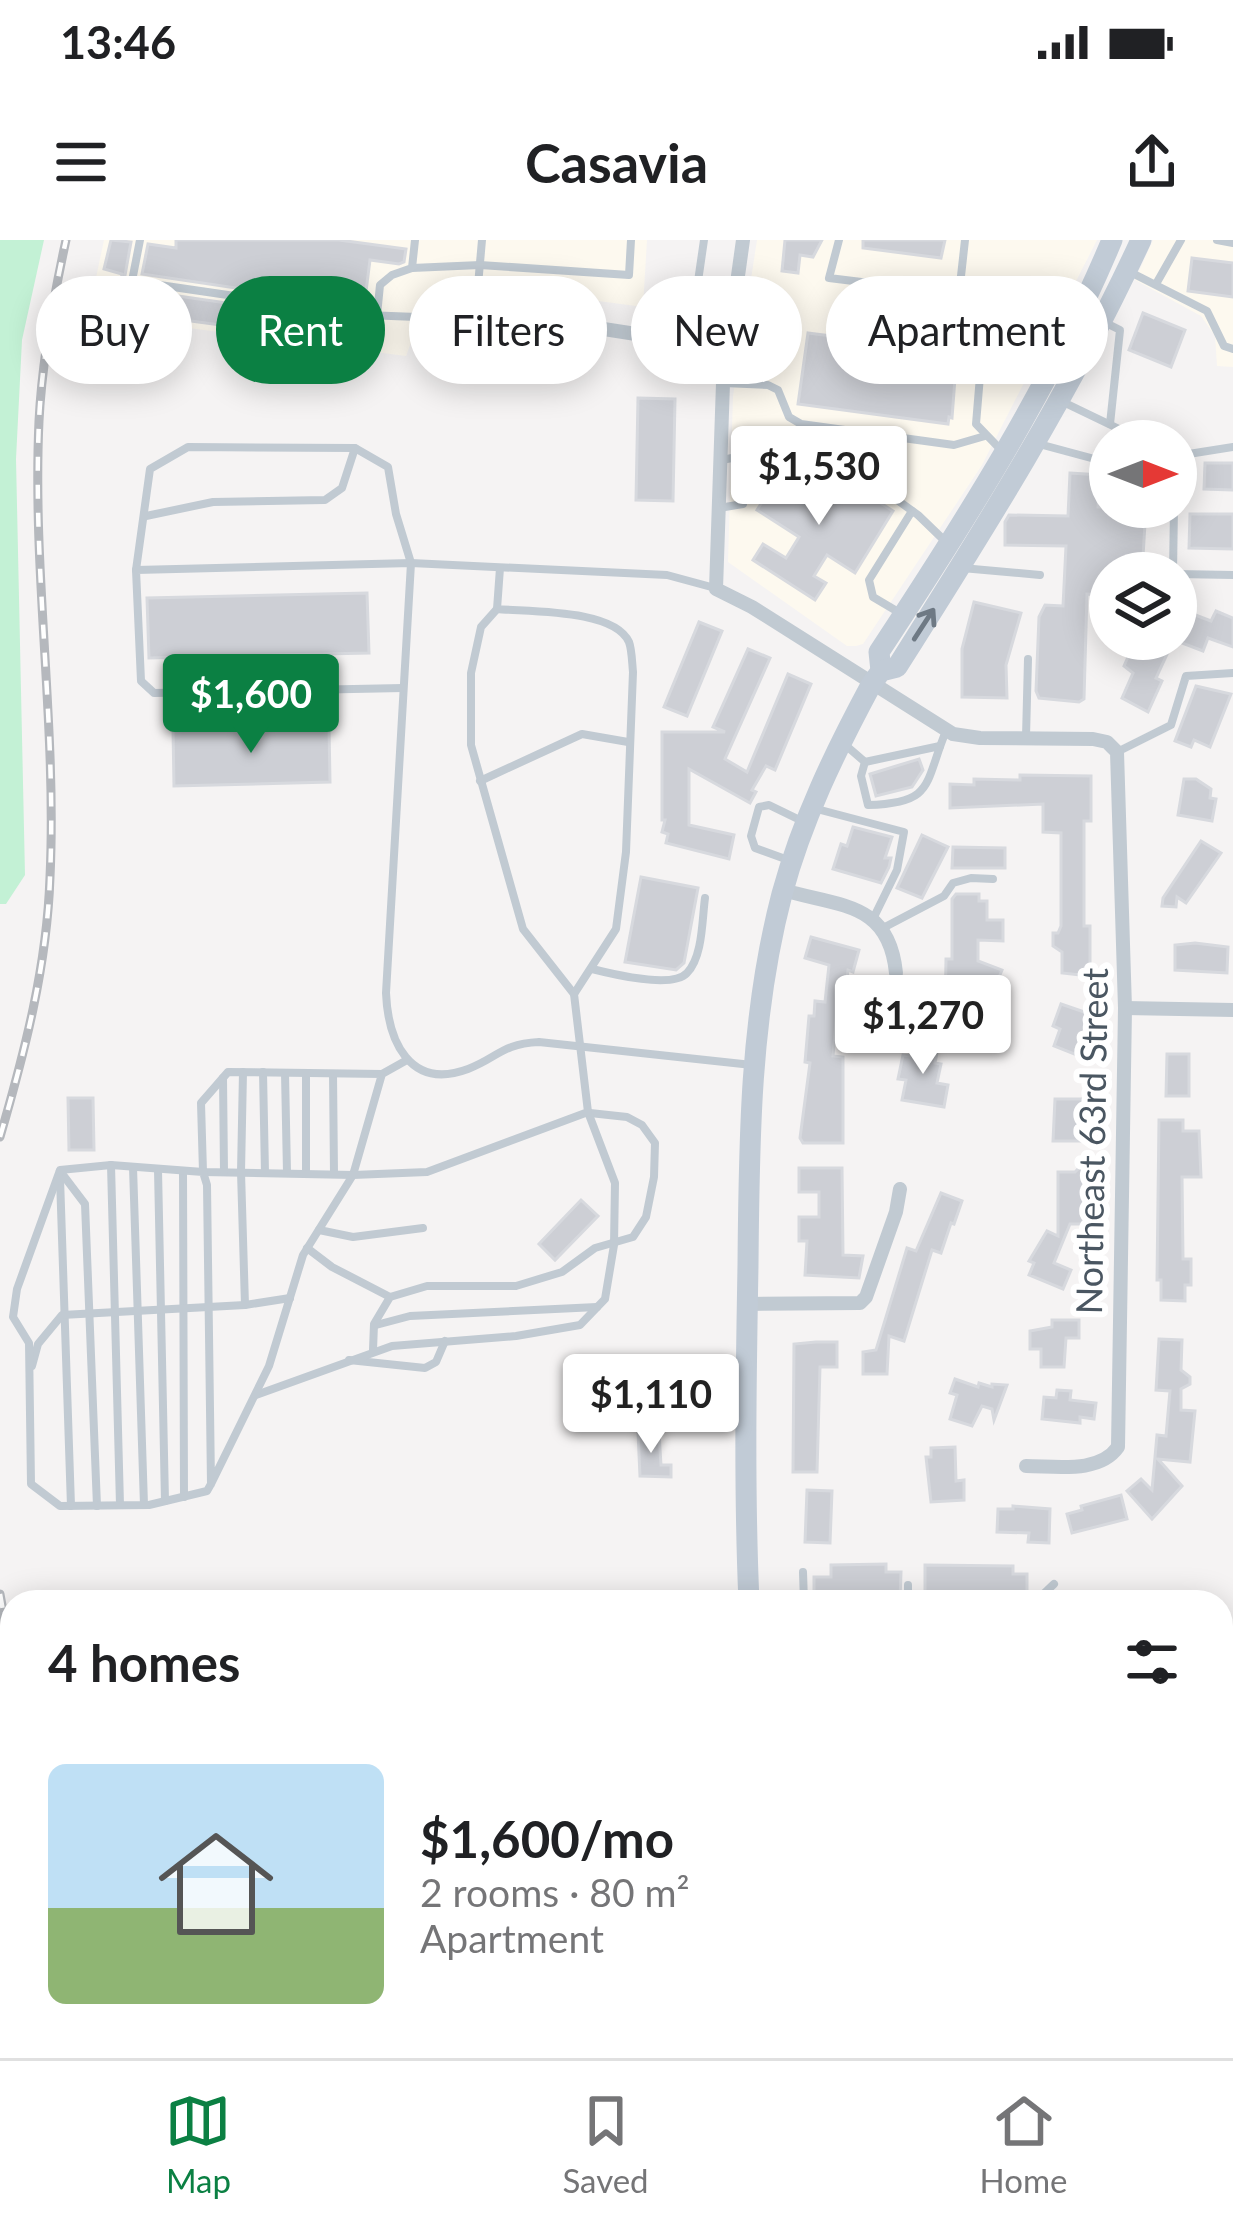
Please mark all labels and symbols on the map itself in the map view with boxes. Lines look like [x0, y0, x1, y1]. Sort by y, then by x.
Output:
north arrow [1089, 420, 1197, 528]
pin: $1,530 [721, 426, 917, 528]
one-way arrow [912, 608, 936, 642]
pin: $1,600 [153, 654, 349, 756]
street label: Northeast 63rd Street [1066, 967, 1116, 1315]
pin: $1,270 [825, 975, 1021, 1077]
pin: $1,110 [553, 1354, 749, 1456]

